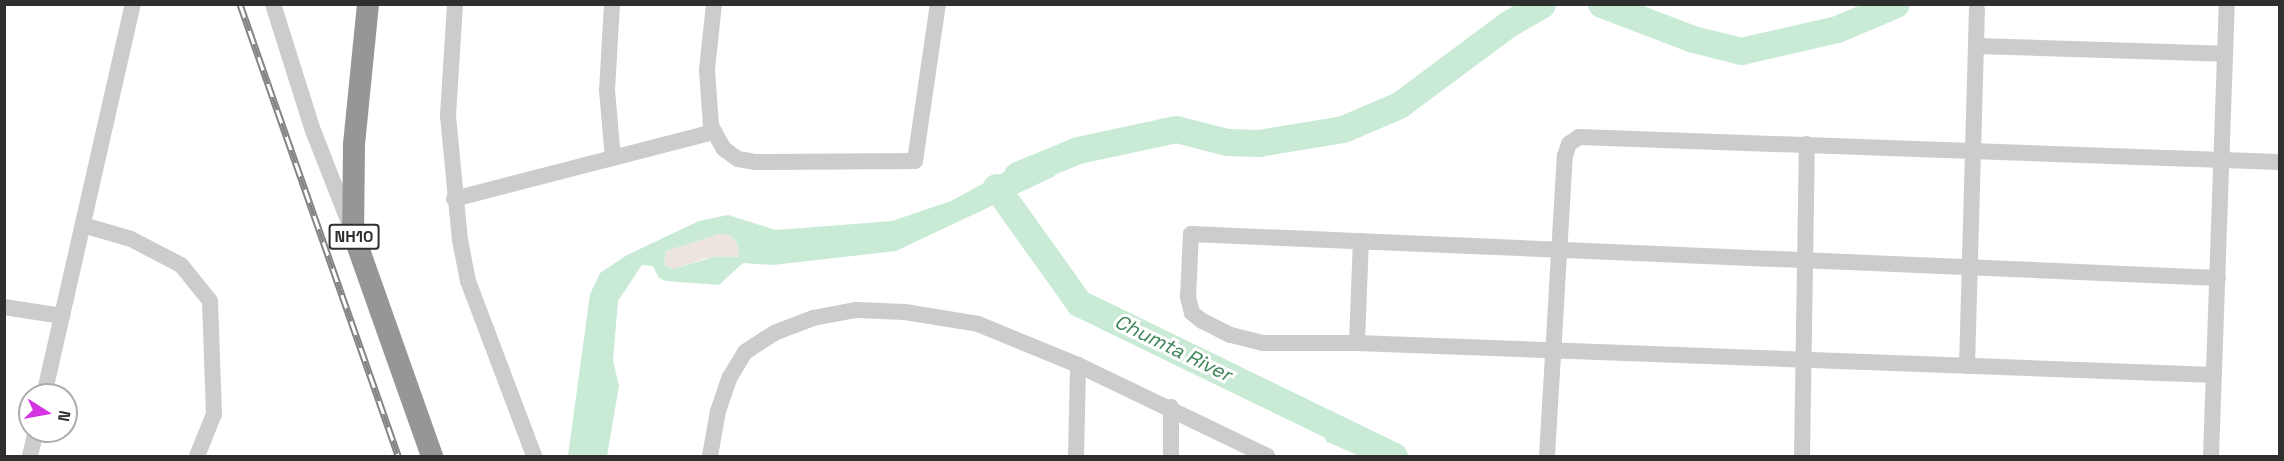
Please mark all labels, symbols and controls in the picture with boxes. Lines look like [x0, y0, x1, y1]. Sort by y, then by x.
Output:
road number: NH10 [328, 224, 380, 250]
water label: Chumta River [1111, 309, 1235, 387]
north arrow [18, 383, 78, 443]
text: N [53, 409, 76, 423]

